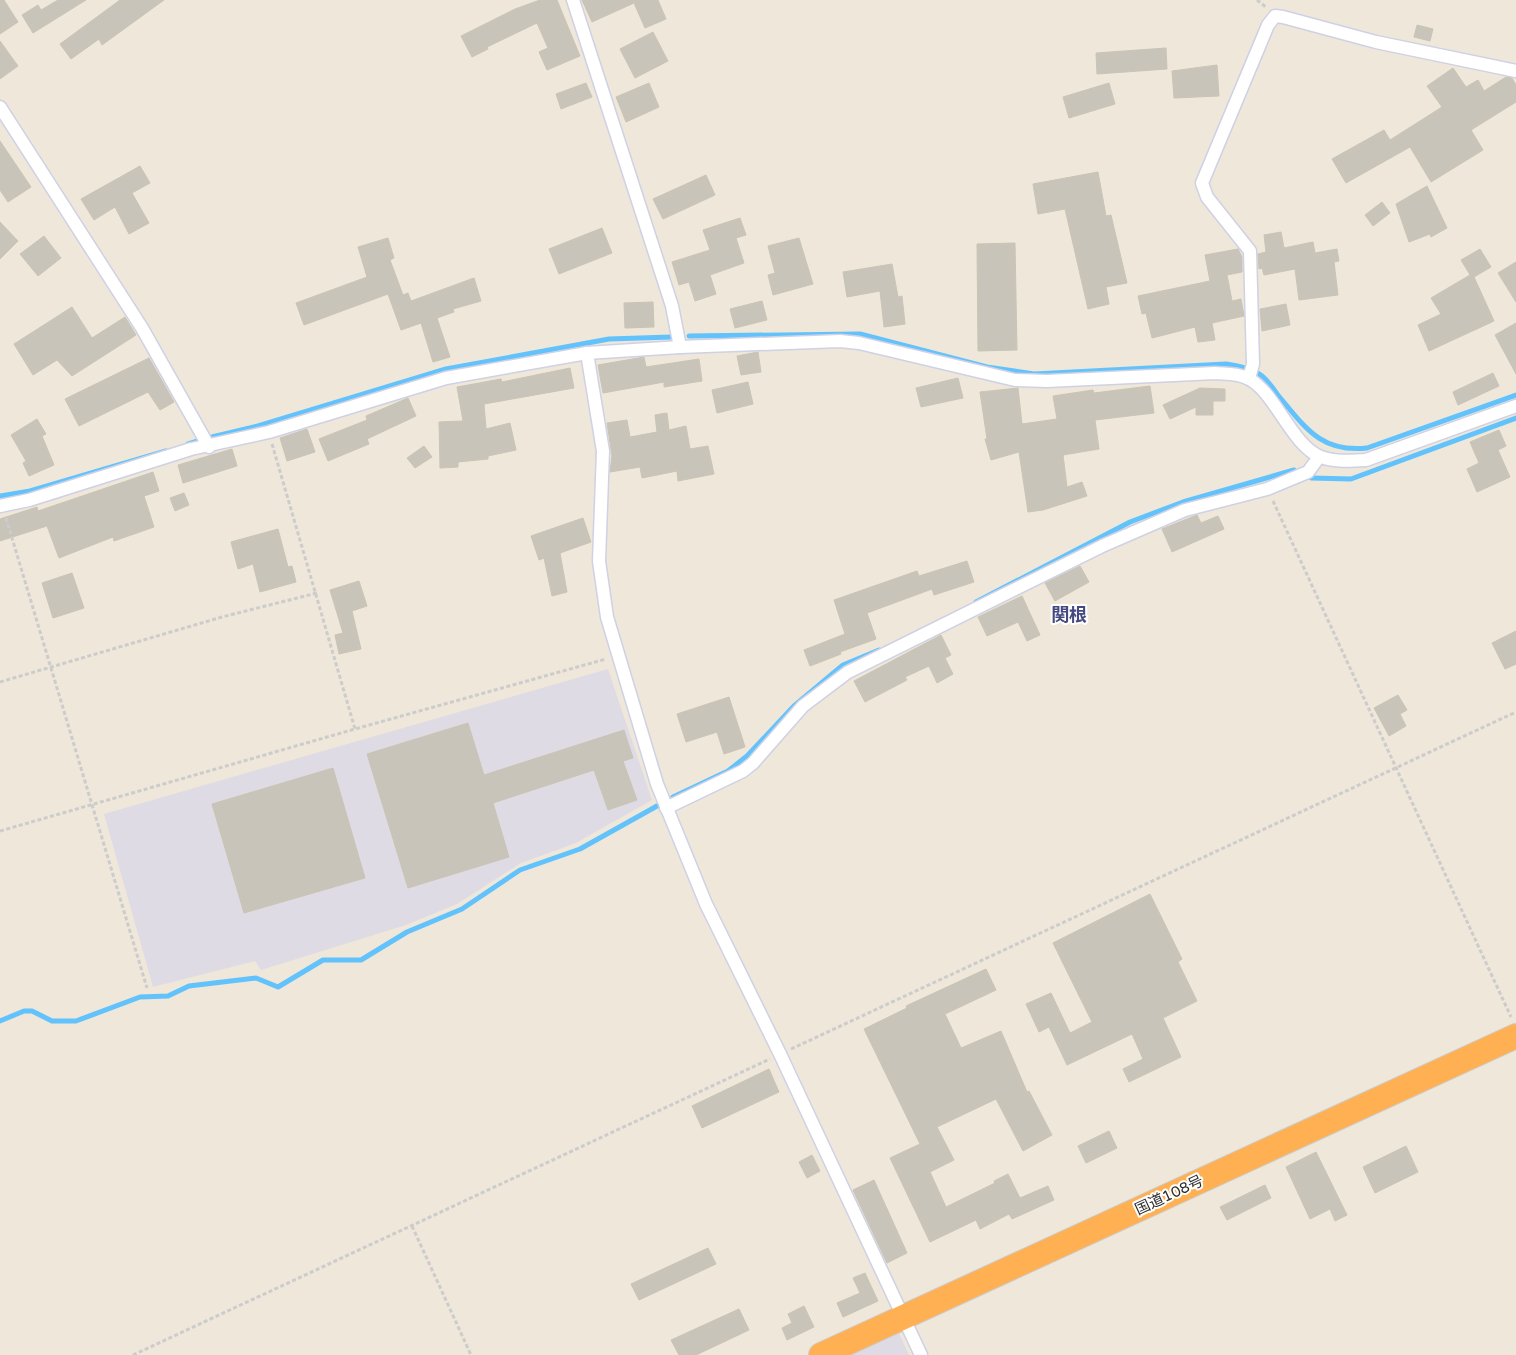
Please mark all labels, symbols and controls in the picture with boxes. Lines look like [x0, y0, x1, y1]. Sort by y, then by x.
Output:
district label: 関根 [1051, 604, 1087, 626]
street label: 国道108号 [1132, 1171, 1206, 1219]

